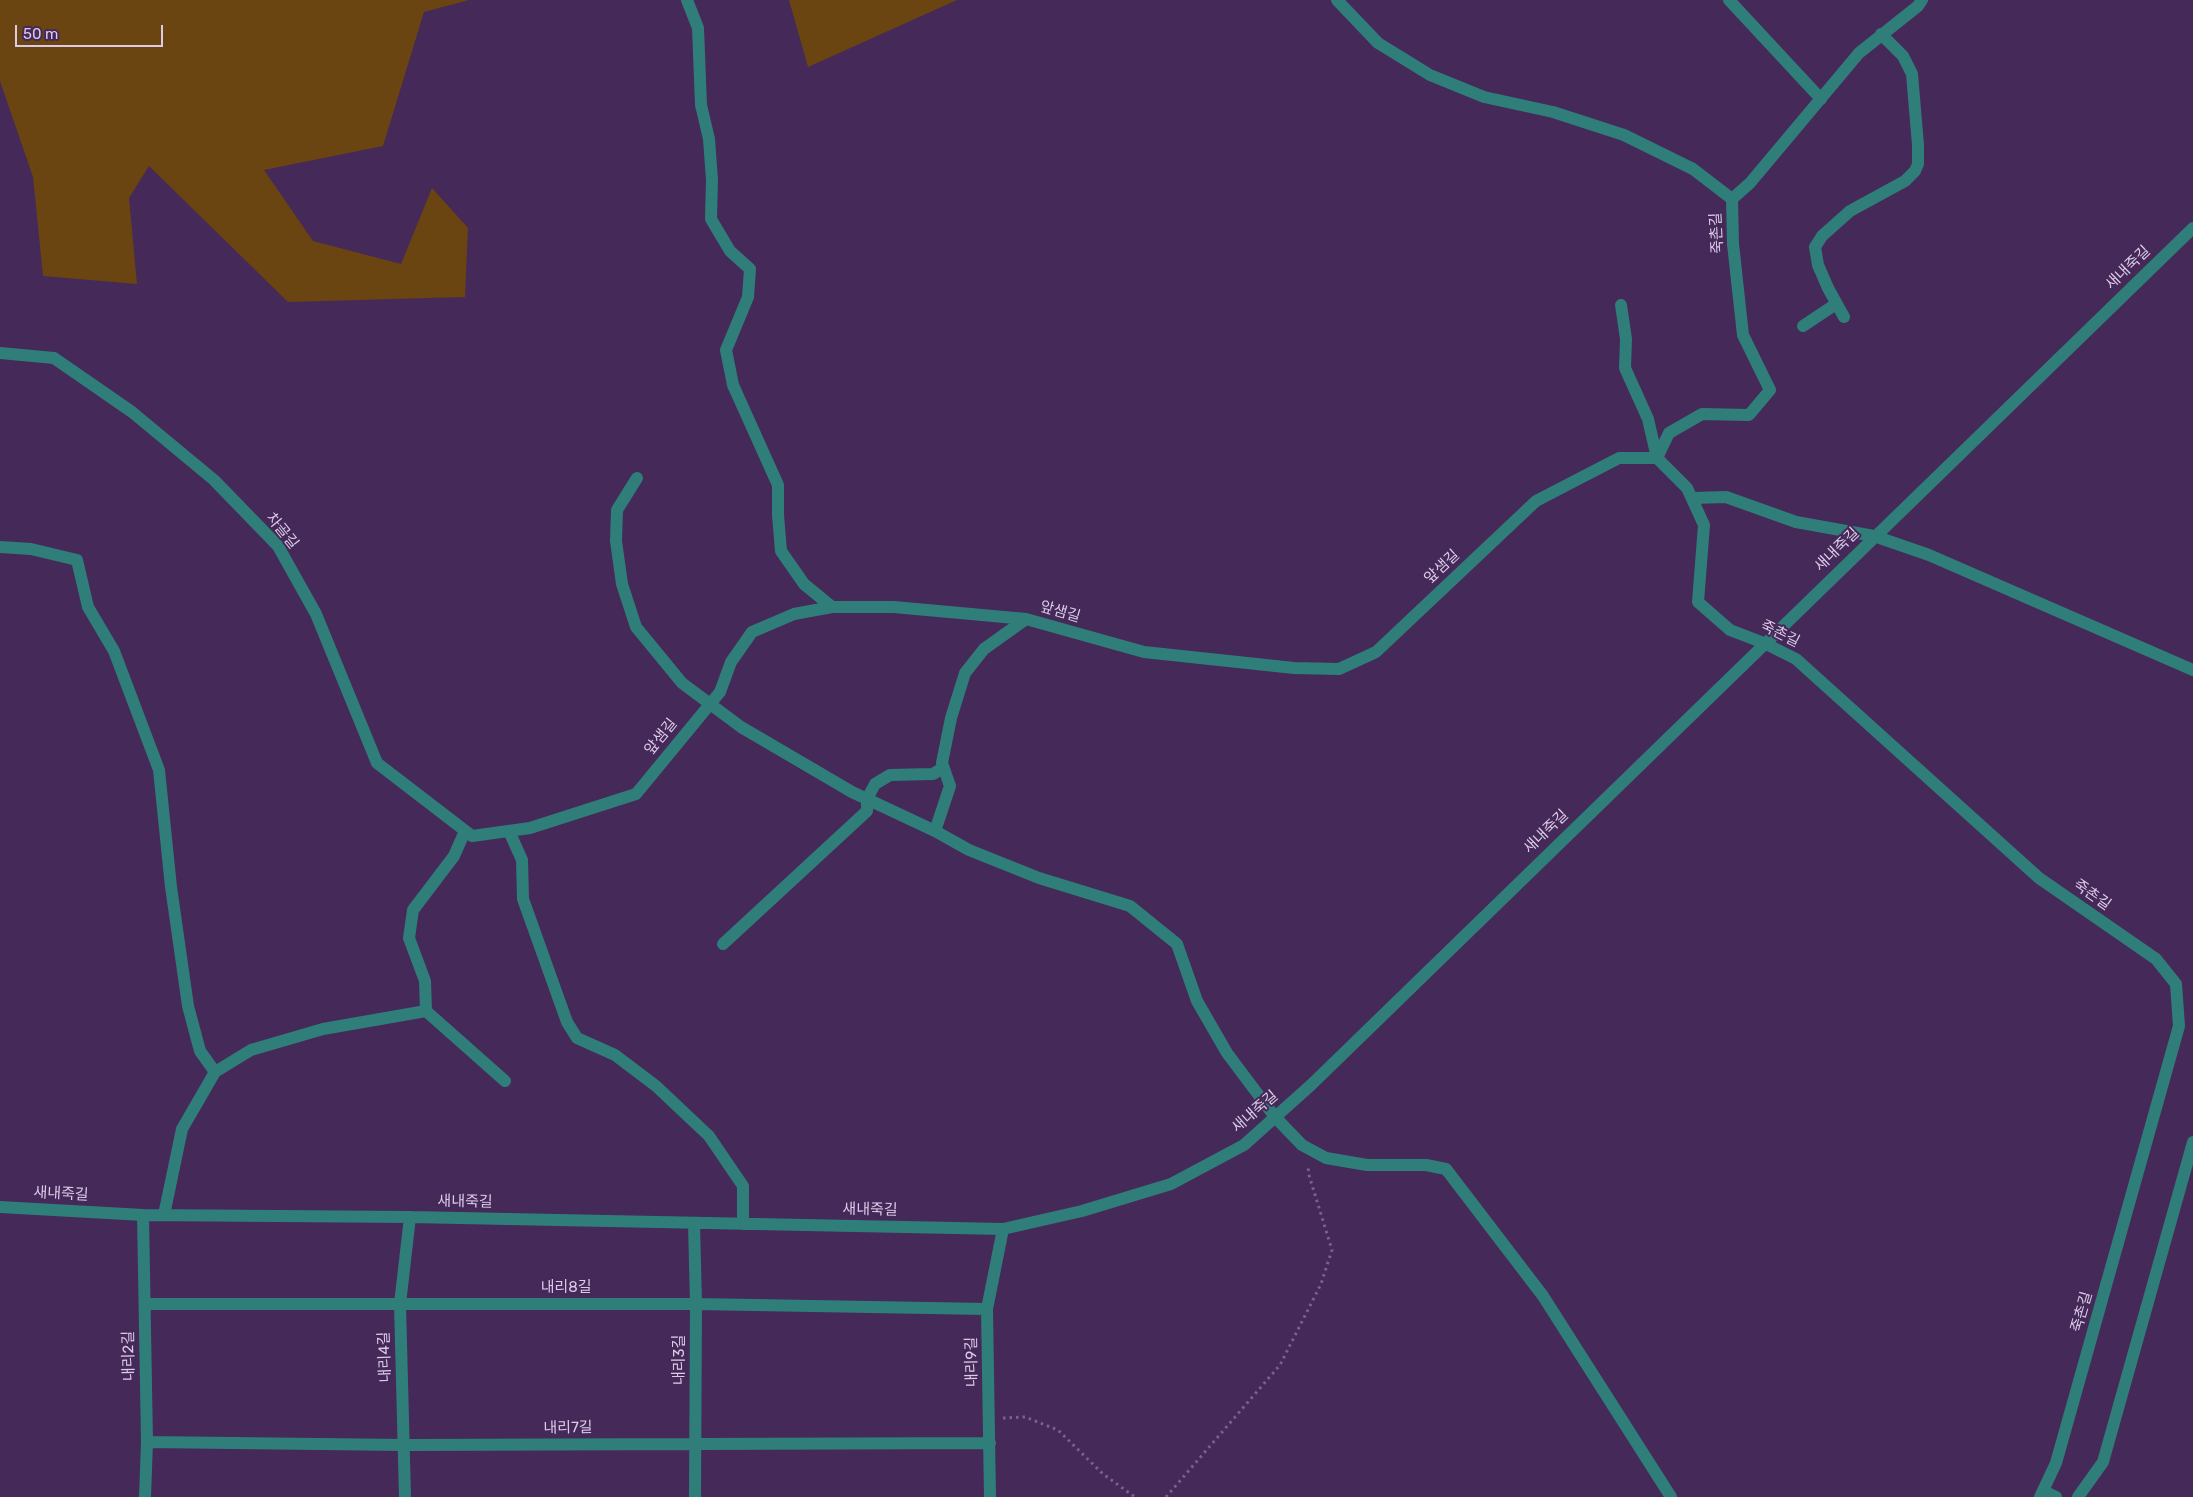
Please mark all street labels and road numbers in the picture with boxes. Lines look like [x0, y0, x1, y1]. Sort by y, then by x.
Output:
street label: 죽촌길 [1707, 212, 1727, 254]
street label: 새내죽길 [2102, 242, 2154, 294]
street label: 차골길 [262, 509, 302, 553]
street label: 새내죽길 [1811, 524, 1863, 576]
street label: 앞샘길 [1421, 546, 1463, 588]
street label: 앞샘길 [1038, 598, 1082, 626]
street label: 죽촌길 [1757, 617, 1803, 651]
street label: 앞샘길 [641, 715, 681, 759]
street label: 새내죽길 [1520, 806, 1572, 858]
street label: 죽촌길 [2070, 876, 2114, 914]
street label: 새내죽길 [1228, 1087, 1282, 1137]
street label: 새내죽길 [33, 1184, 89, 1204]
street label: 새내죽길 [437, 1193, 493, 1211]
street label: 새내죽길 [842, 1201, 898, 1219]
street label: 내리8길 [541, 1279, 591, 1297]
street label: 죽촌길 [2068, 1290, 2096, 1334]
street label: 내리2길 [120, 1331, 138, 1381]
street label: 내리4길 [375, 1331, 395, 1383]
street label: 내리3길 [671, 1335, 689, 1385]
street label: 내리9길 [963, 1337, 981, 1387]
street label: 내리7길 [543, 1419, 593, 1437]

